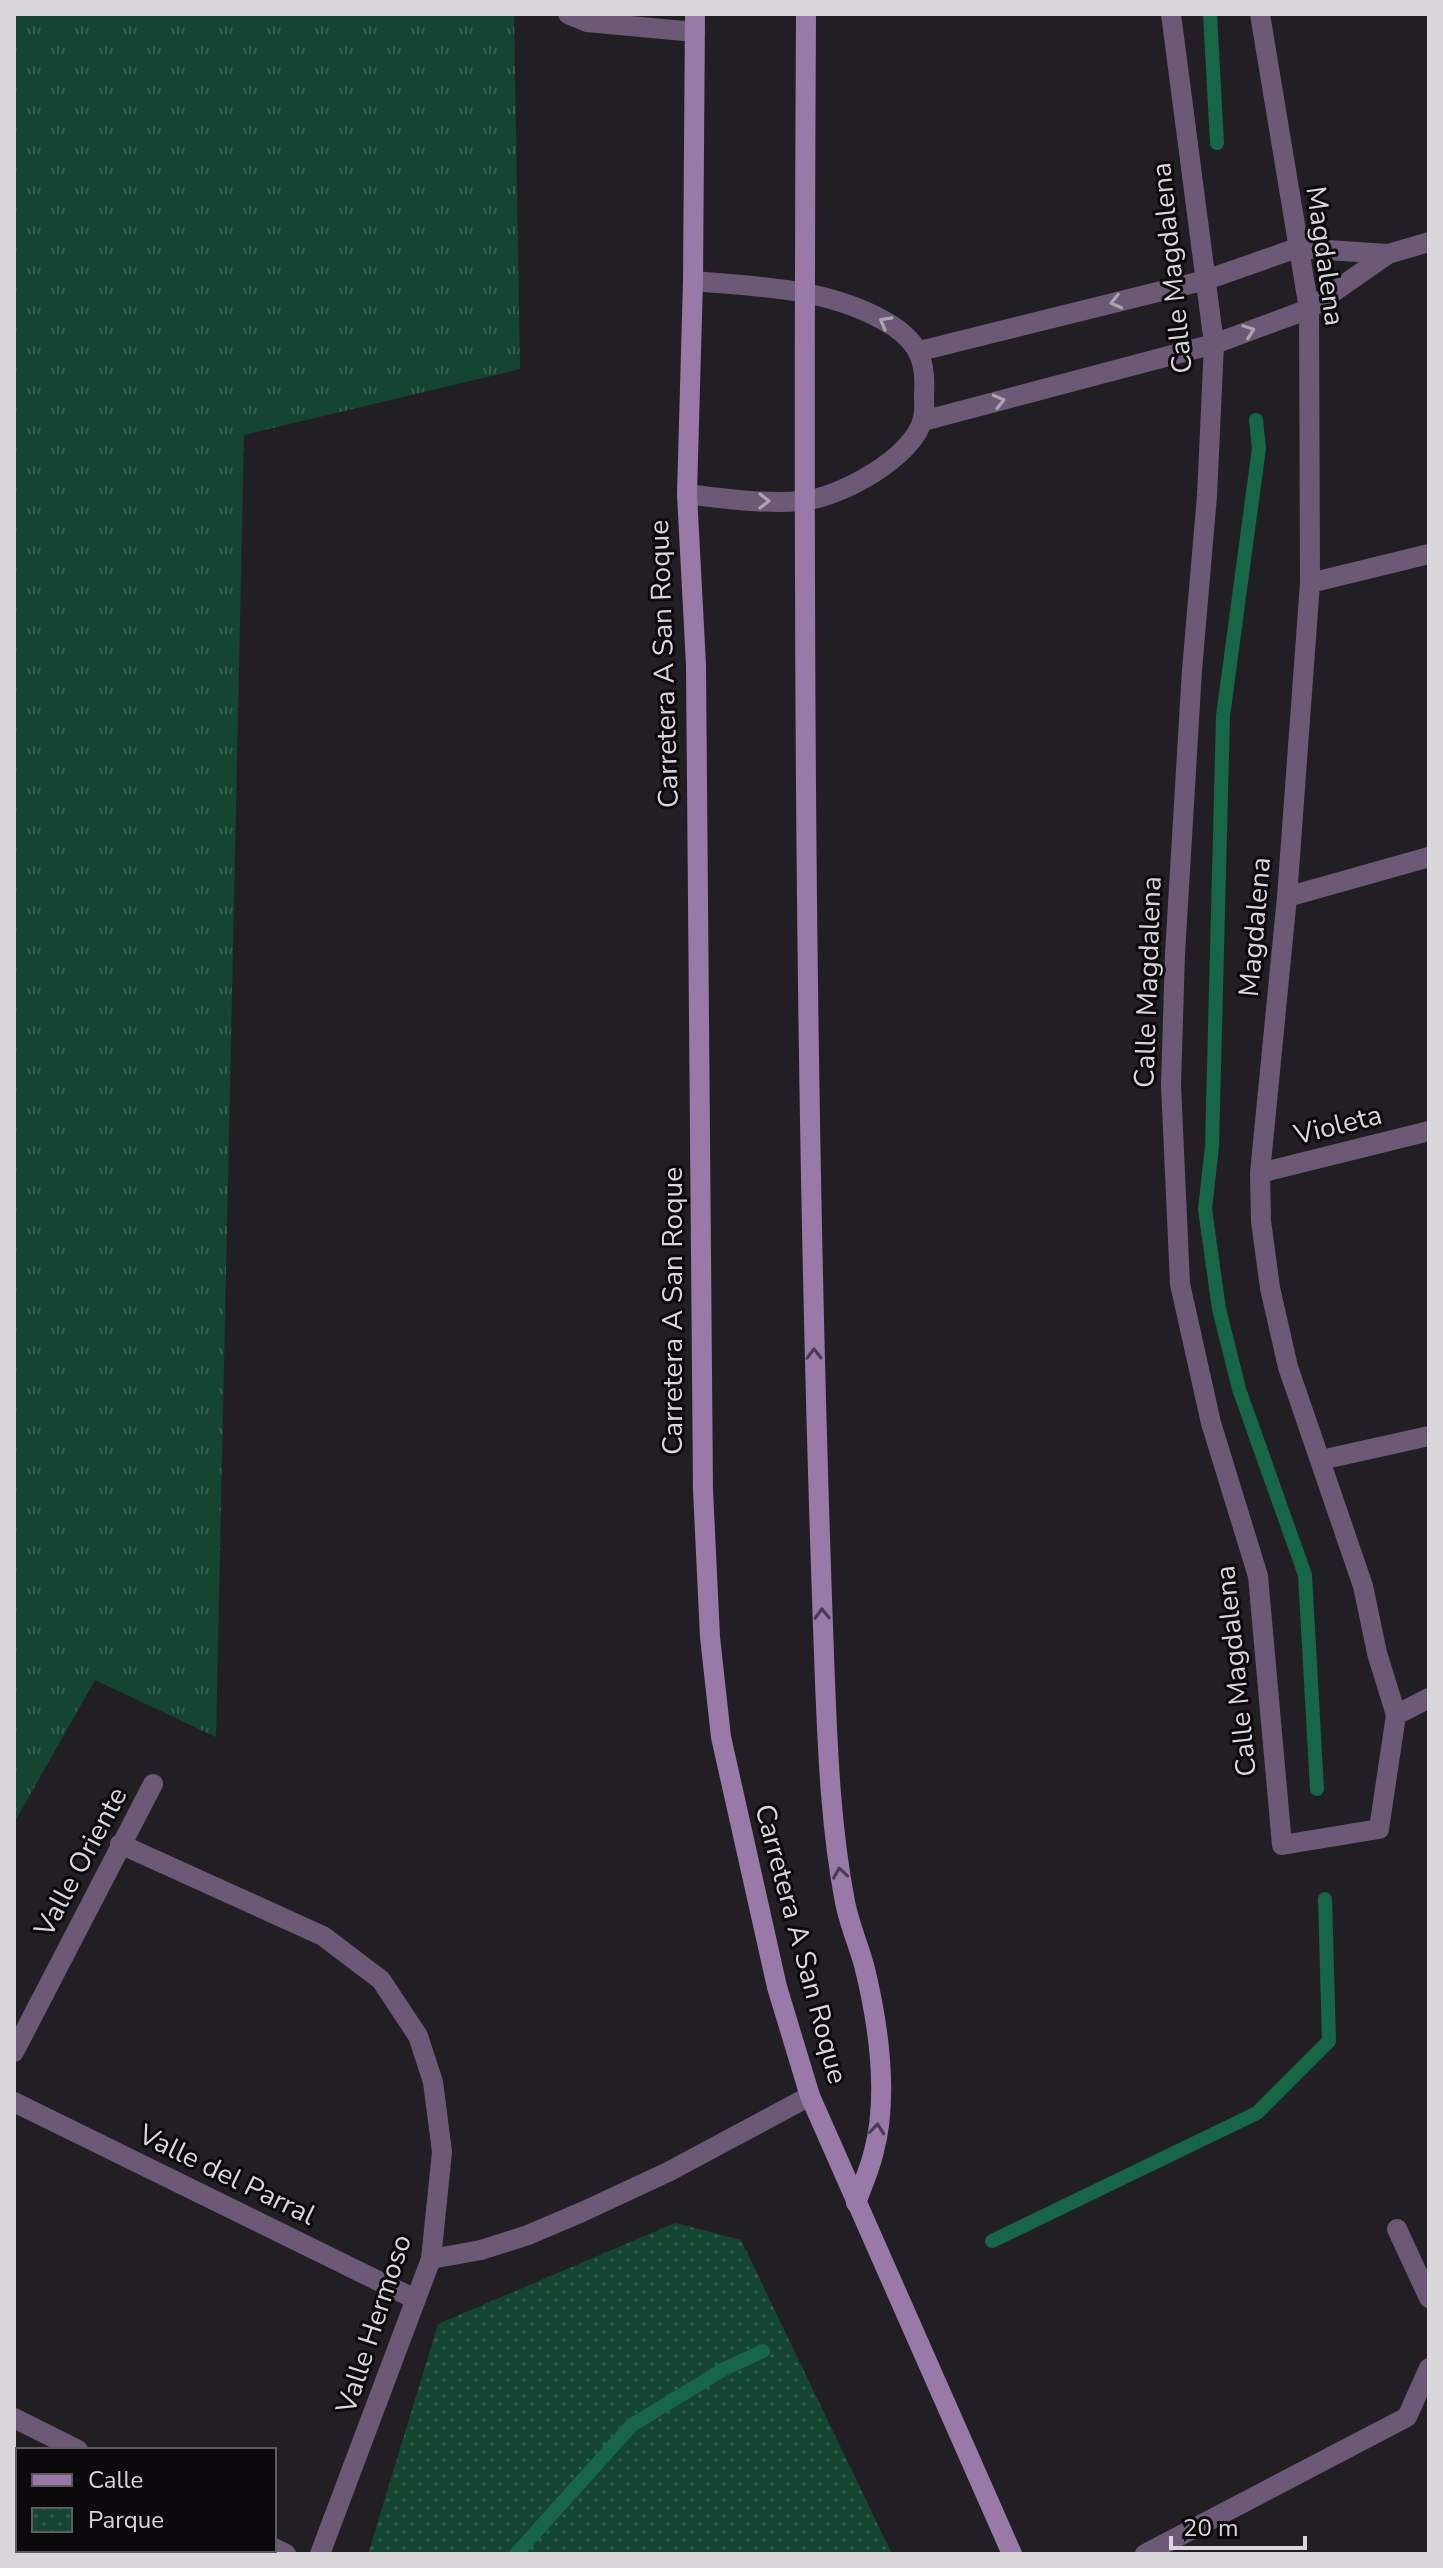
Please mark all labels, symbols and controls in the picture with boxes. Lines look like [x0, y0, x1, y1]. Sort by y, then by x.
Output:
street label: Calle Magdalena [1142, 161, 1202, 375]
street label: Magdalena [1296, 184, 1354, 328]
one-way arrow [1109, 293, 1123, 310]
one-way arrow [878, 317, 893, 332]
one-way arrow [1241, 324, 1255, 341]
one-way arrow [991, 393, 1005, 410]
one-way arrow [758, 492, 771, 510]
street label: Carretera A San Roque [640, 519, 688, 809]
street label: Magdalena [1230, 856, 1280, 998]
street label: Calle Magdalena [1125, 875, 1171, 1089]
street label: Violeta [1289, 1096, 1386, 1154]
street label: Carretera A San Roque [654, 1167, 692, 1455]
one-way arrow [805, 1347, 823, 1360]
street label: Calle Magdalena [1206, 1564, 1266, 1778]
one-way arrow [814, 1607, 831, 1620]
street label: Valle Oriente [25, 1780, 136, 1944]
street label: Carretera A San Roque [745, 1800, 857, 2088]
one-way arrow [832, 1867, 849, 1880]
street label: Valle del Parral [131, 2115, 323, 2235]
one-way arrow [869, 2122, 886, 2135]
street label: Valle Hermoso [327, 2230, 421, 2419]
legend [16, 2448, 276, 2552]
text: Calle [88, 2464, 143, 2496]
scale bar [1171, 2500, 1305, 2550]
text: Parque [88, 2504, 164, 2536]
text: 20 m [1183, 2512, 1239, 2544]

